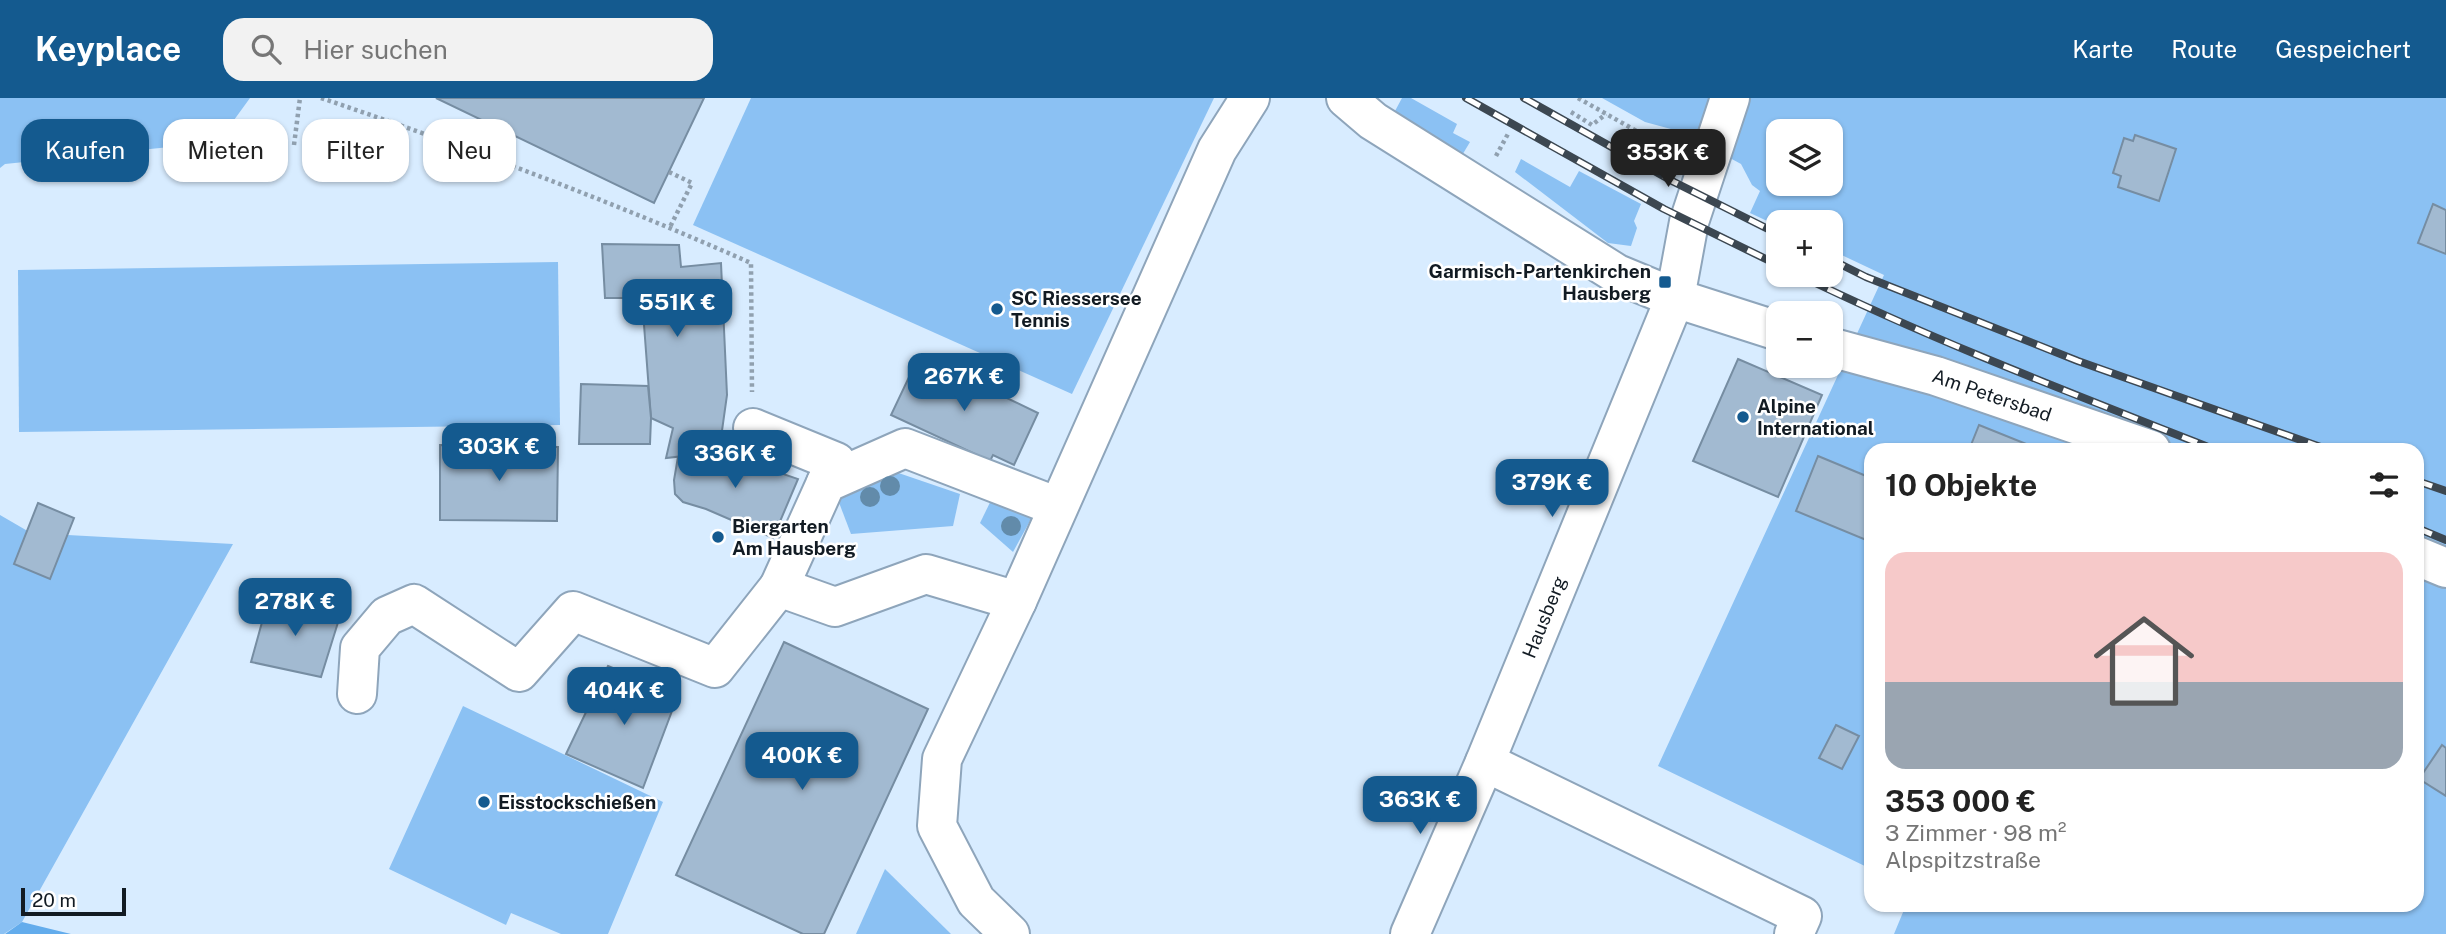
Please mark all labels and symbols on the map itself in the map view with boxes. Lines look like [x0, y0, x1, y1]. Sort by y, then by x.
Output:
pin: 353K € [1611, 130, 1725, 189]
place label: Garmisch-Partenkirchen Hausberg [1429, 260, 1651, 304]
marker: Garmisch-Partenkirchen Hausberg [1657, 274, 1673, 290]
pin: 551K € [620, 280, 734, 339]
place label: SC Riessersee Tennis [1011, 287, 1142, 331]
marker: SC Riessersee Tennis [989, 301, 1005, 317]
pin: 267K € [907, 354, 1021, 413]
street label: Am Petersbad [1929, 364, 2055, 426]
place label: Alpine International [1757, 395, 1874, 439]
marker: Alpine International [1735, 409, 1751, 425]
pin: 303K € [442, 424, 556, 483]
pin: 336K € [678, 430, 792, 490]
pin: 379K € [1495, 460, 1609, 519]
place label: Biergarten Am Hausberg [732, 515, 856, 559]
marker: Biergarten Am Hausberg [710, 529, 726, 545]
street label: Hausberg [1518, 573, 1570, 661]
pin: 278K € [238, 578, 352, 638]
pin: 404K € [567, 668, 681, 727]
pin: 400K € [745, 732, 859, 792]
pin: 363K € [1363, 776, 1477, 836]
place label: Eisstockschießen [498, 791, 656, 813]
marker: Eisstockschießen [476, 794, 492, 810]
scale bar [21, 885, 126, 917]

